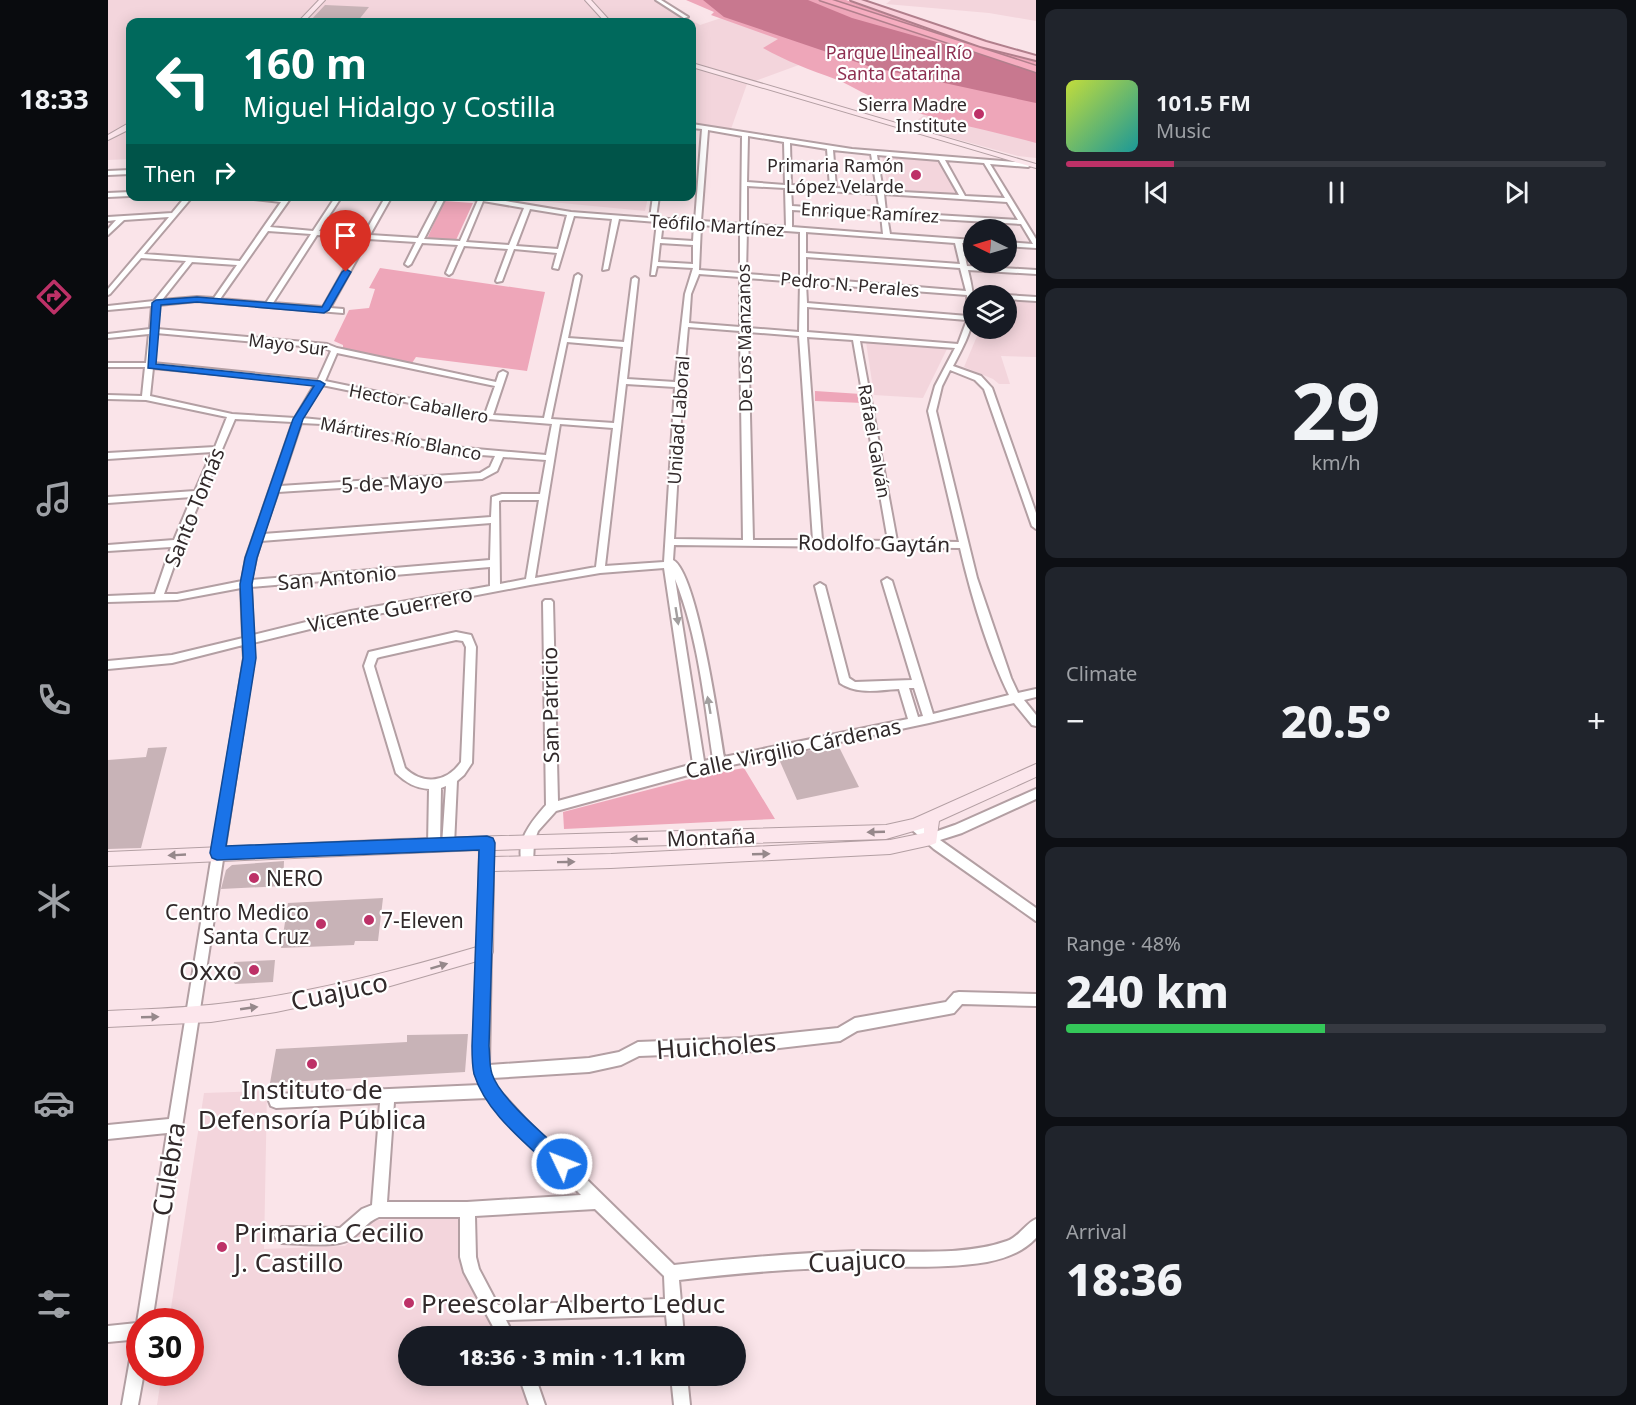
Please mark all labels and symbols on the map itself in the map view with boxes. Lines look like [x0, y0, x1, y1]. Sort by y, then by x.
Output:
park label: Parque Lineal Río Santa Catarina [826, 40, 972, 85]
place label: Sierra Madre Institute [858, 92, 967, 137]
marker: Sierra Madre Institute [972, 107, 986, 121]
place label: Primaria Ramón López Velarde [767, 153, 904, 198]
marker: Primaria Ramón López Velarde [909, 168, 923, 182]
street label: Enrique Ramírez [800, 196, 940, 228]
street label: Teófilo Martínez [649, 208, 785, 242]
pin [320, 210, 371, 272]
north arrow [963, 219, 1017, 273]
street label: De Los Manzanos [731, 264, 757, 412]
street label: Pedro N. Perales [779, 266, 921, 302]
street label: Mayo Sur [247, 327, 330, 361]
street label: Unidad Laboral [662, 355, 694, 485]
street label: Hector Caballero [347, 378, 491, 428]
street label: Rafael Galván [853, 382, 897, 500]
street label: Mártires Río Blanco [318, 411, 484, 465]
street label: Santo Tomás [157, 443, 231, 571]
street label: 5 de Mayo [340, 465, 444, 499]
street label: Rodolfo Gaytán [798, 528, 950, 558]
street label: San Antonio [276, 558, 398, 596]
street label: Vicente Guerrero [305, 579, 475, 639]
one-way arrow [673, 606, 682, 625]
street label: San Patricio [535, 647, 565, 763]
one-way arrow [705, 695, 714, 714]
street label: Calle Virgilio Cárdenas [683, 711, 903, 785]
street label: Montaña [666, 821, 756, 853]
one-way arrow [866, 827, 885, 837]
one-way arrow [629, 835, 648, 844]
one-way arrow [168, 850, 187, 860]
one-way arrow [751, 850, 770, 859]
one-way arrow [557, 857, 576, 867]
place label: NERO [266, 864, 323, 892]
marker: NERO [247, 871, 261, 885]
place label: Centro Medico Santa Cruz [165, 898, 309, 950]
place label: 7-Eleven [381, 906, 464, 934]
marker: 7-Eleven [362, 913, 376, 927]
marker: Centro Medico Santa Cruz [314, 917, 328, 931]
place label: Oxxo [179, 952, 242, 988]
one-way arrow [430, 960, 448, 970]
marker: Oxxo [247, 963, 261, 977]
street label: Cuajuco [287, 963, 391, 1019]
one-way arrow [240, 1004, 259, 1013]
one-way arrow [140, 1013, 159, 1022]
street label: Huicholes [655, 1023, 777, 1067]
marker: Instituto de Defensoría Pública [305, 1057, 319, 1071]
place label: Instituto de Defensoría Pública [198, 1071, 426, 1137]
street label: Culebra [143, 1119, 193, 1219]
position arrow [530, 1132, 594, 1196]
place label: Primaria Cecilio J. Castillo [231, 1214, 424, 1280]
street label: Cuajuco [807, 1239, 907, 1281]
marker: Primaria Cecilio J. Castillo [215, 1240, 229, 1254]
place label: Preescolar Alberto Leduc [421, 1285, 725, 1321]
marker: Preescolar Alberto Leduc [402, 1296, 416, 1310]
speed limit sign: 30 [126, 1308, 204, 1386]

